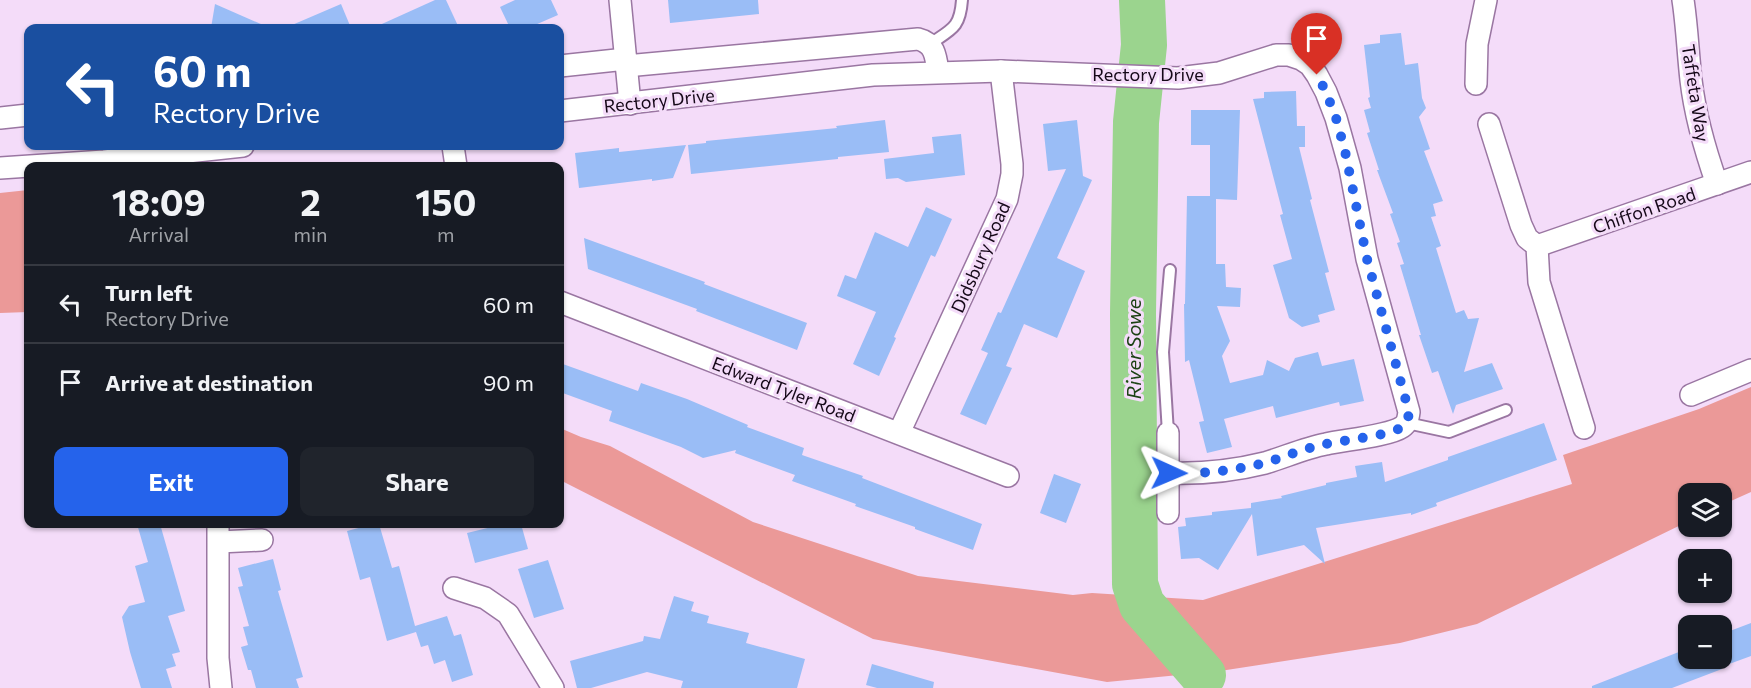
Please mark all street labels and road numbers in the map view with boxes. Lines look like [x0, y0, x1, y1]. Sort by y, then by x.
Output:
street label: Taffeta Way [1677, 43, 1715, 143]
street label: Rectory Drive [1092, 63, 1204, 85]
street label: Rectory Drive [602, 83, 716, 117]
street label: Chiffon Road [1590, 182, 1698, 238]
street label: Didsbury Road [946, 198, 1014, 316]
street label: Edward Tyler Road [709, 352, 859, 426]

